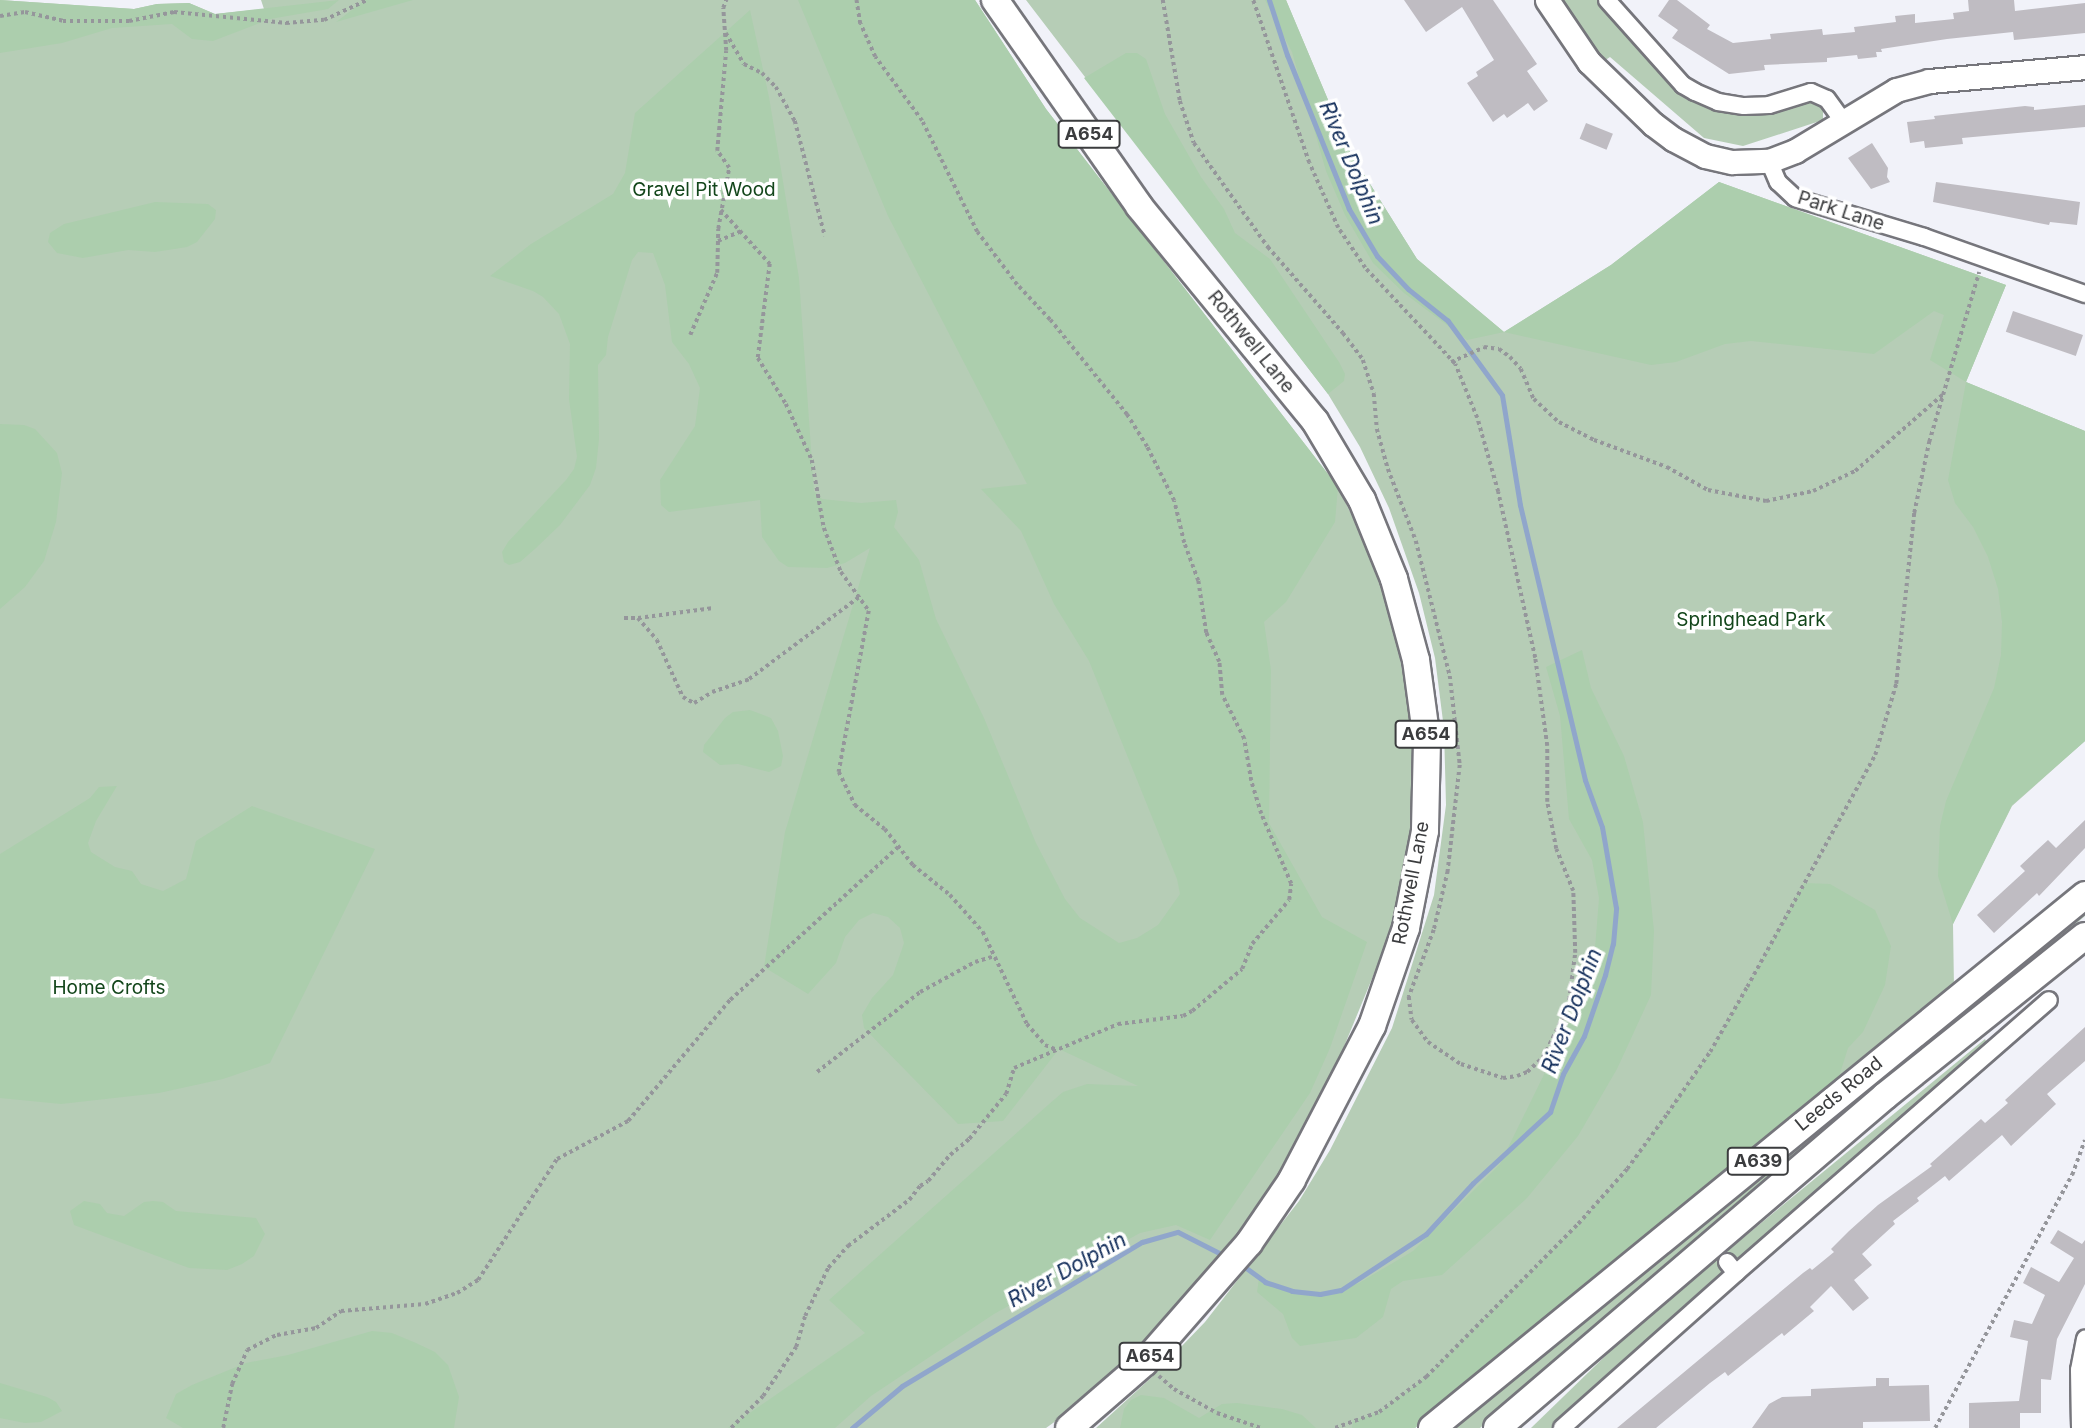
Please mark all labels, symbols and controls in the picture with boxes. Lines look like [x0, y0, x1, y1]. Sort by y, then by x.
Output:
water label: River Dolphin [1314, 98, 1388, 228]
road number: A654 [1058, 119, 1120, 148]
park label: Gravel Pit Wood [632, 179, 776, 201]
street label: Park Lane [1795, 186, 1887, 236]
street label: Rothwell Lane [1203, 286, 1299, 398]
park label: Springhead Park [1676, 609, 1826, 631]
road number: A654 [1394, 720, 1458, 748]
street label: Rothwell Lane [1388, 819, 1434, 947]
water label: River Dolphin [1537, 945, 1607, 1077]
park label: Home Crofts [52, 977, 166, 999]
street label: Leeds Road [1791, 1052, 1887, 1136]
road number: A639 [1726, 1146, 1790, 1176]
water label: River Dolphin [1003, 1227, 1131, 1313]
road number: A654 [1118, 1342, 1182, 1371]

